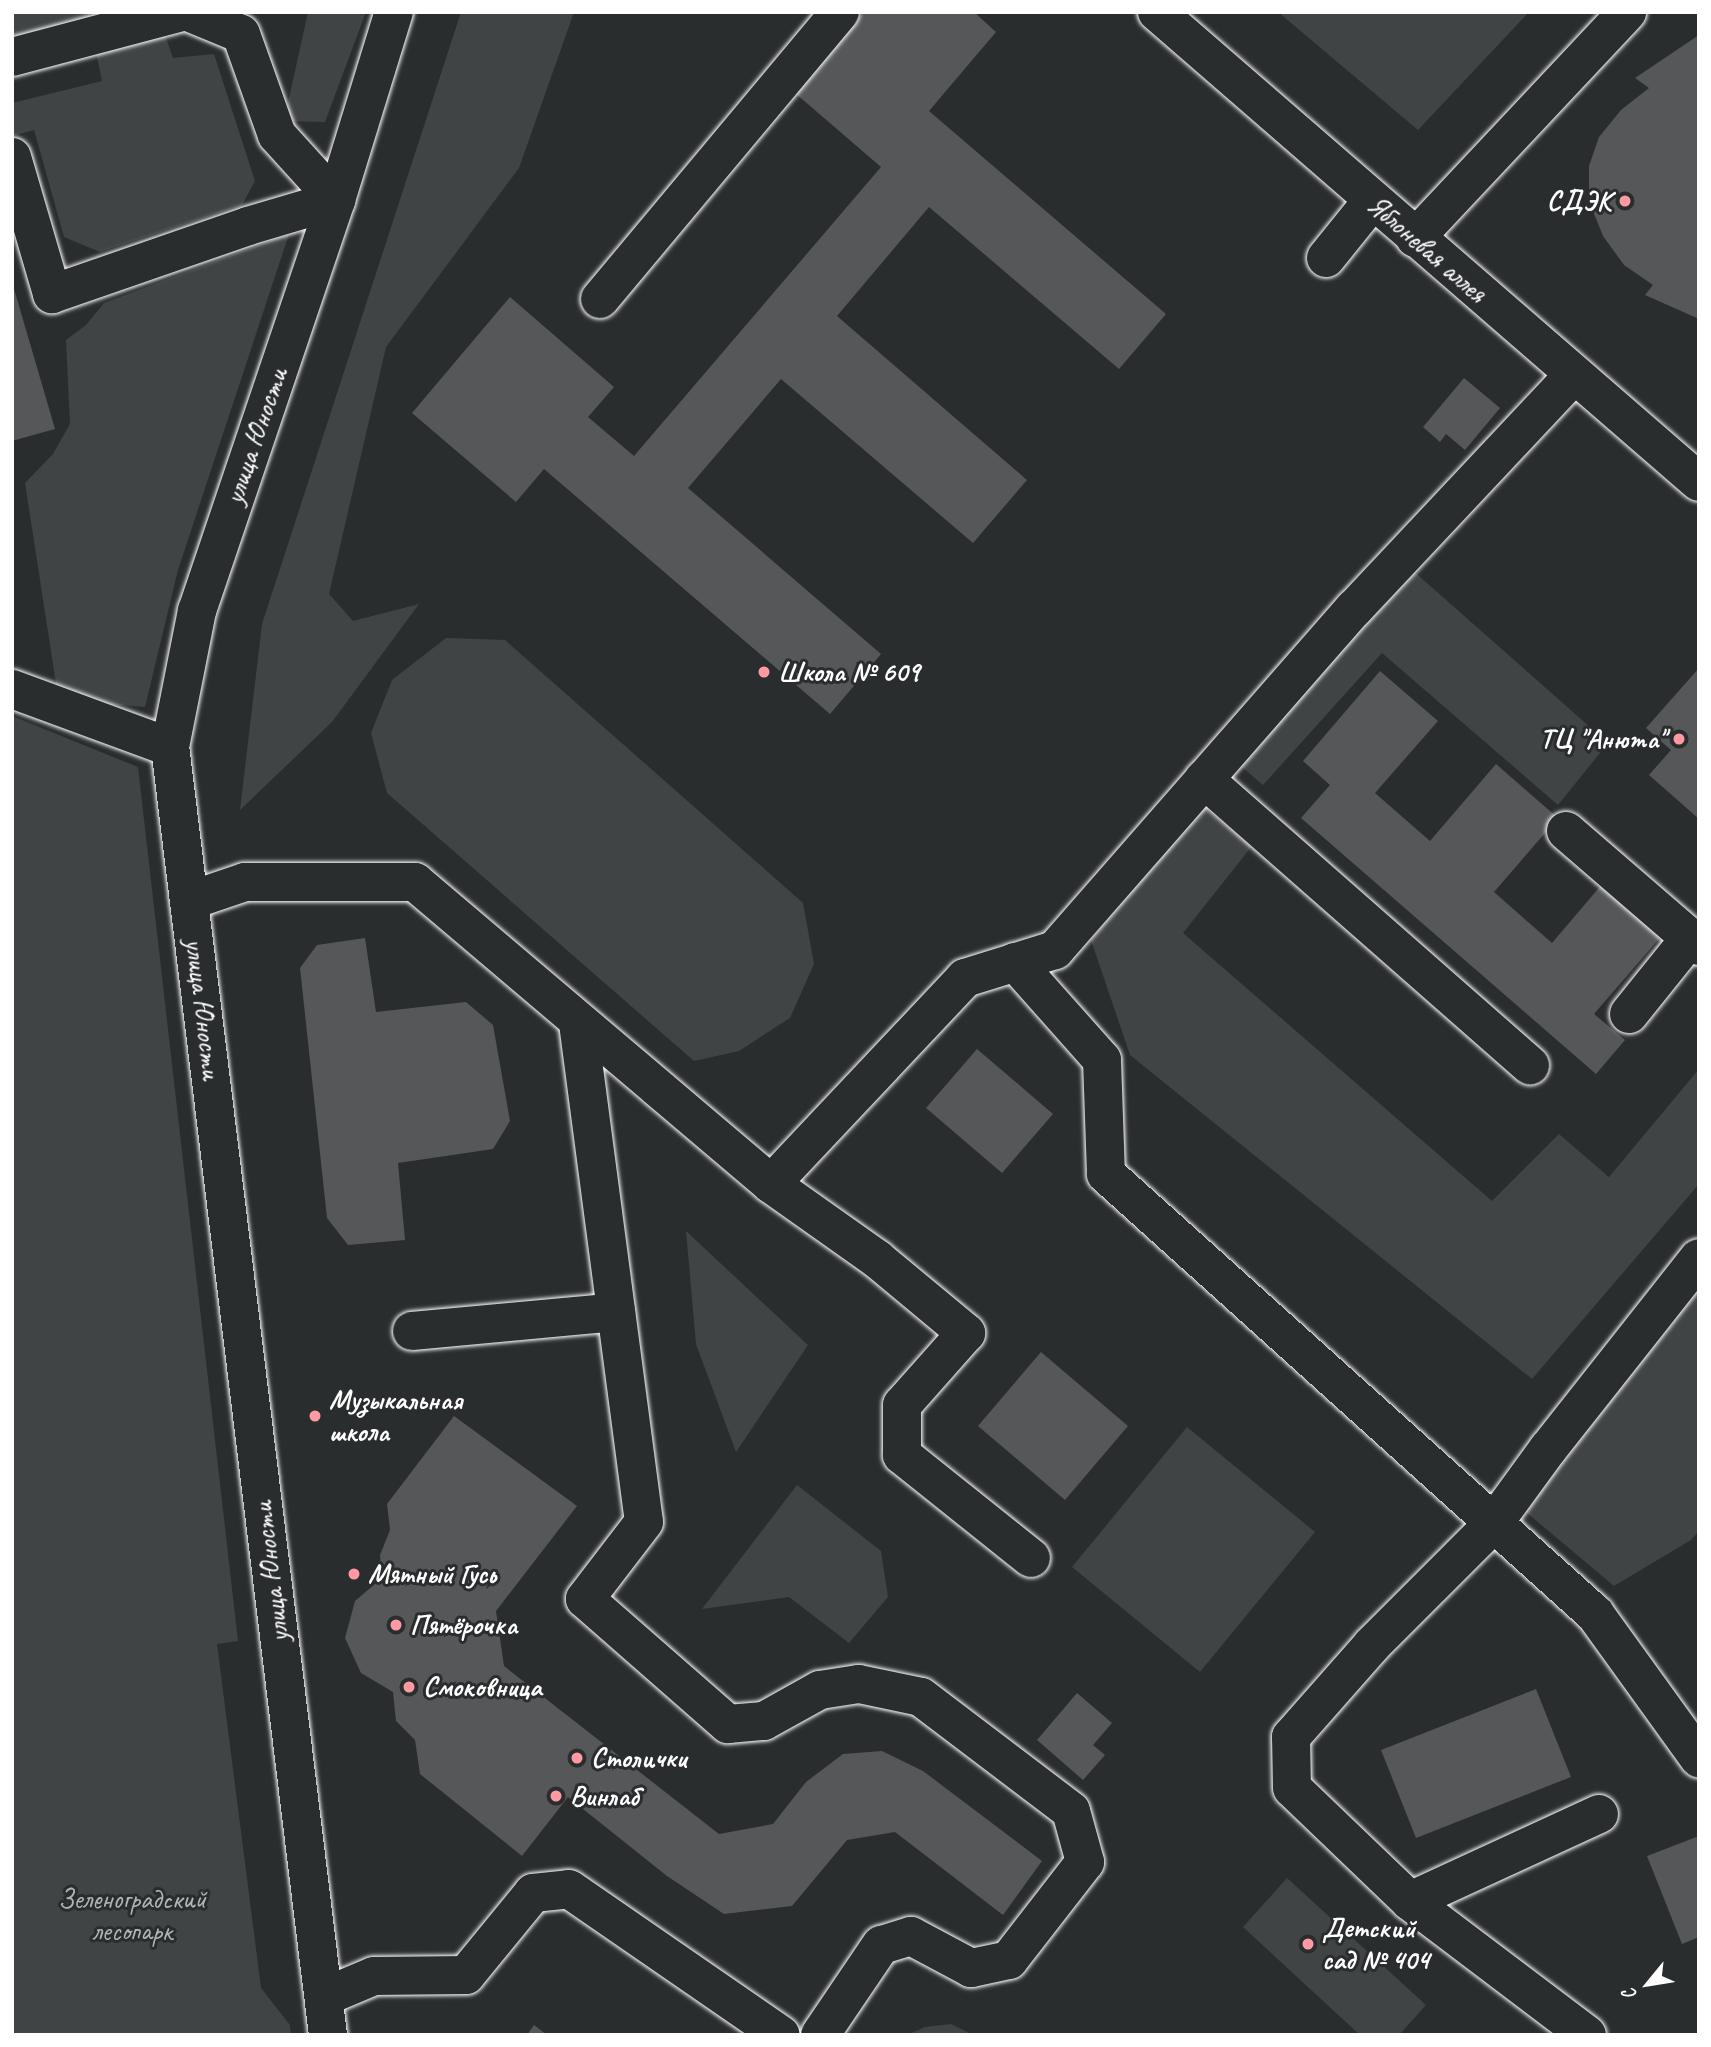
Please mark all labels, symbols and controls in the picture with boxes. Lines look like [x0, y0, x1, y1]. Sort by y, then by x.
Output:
place label: СДЭК [1547, 184, 1611, 218]
street label: Яблоневая аллея [1360, 187, 1494, 311]
marker: СДЭК [1617, 193, 1633, 209]
street label: улица Юности [217, 364, 295, 508]
place label: Школа № 609 [778, 655, 920, 689]
marker: Школа № 609 [756, 664, 772, 680]
place label: ТЦ "Анюта" [1540, 722, 1665, 756]
marker: ТЦ "Анюта" [1671, 731, 1687, 747]
street label: улица Юности [178, 937, 228, 1081]
place label: Музыкальная школа [329, 1383, 462, 1449]
marker: Музыкальная школа [307, 1408, 323, 1424]
street label: улица Юности [246, 1500, 296, 1644]
place label: Мятный Гусь [368, 1557, 496, 1591]
marker: Мятный Гусь [346, 1566, 362, 1582]
place label: Пятёрочка [410, 1608, 517, 1642]
marker: Пятёрочка [388, 1617, 404, 1633]
place label: Смоковница [423, 1670, 541, 1704]
marker: Смоковница [401, 1679, 417, 1695]
place label: Столички [591, 1741, 687, 1775]
marker: Столички [569, 1750, 585, 1766]
place label: Винлаб [570, 1779, 639, 1813]
marker: Винлаб [548, 1788, 564, 1804]
park label: Зеленоградский лесопарк [58, 1882, 206, 1948]
place label: Детский сад № 404 [1322, 1911, 1429, 1977]
marker: Детский сад № 404 [1300, 1936, 1316, 1952]
north arrow [1613, 1949, 1683, 2019]
text: С [1617, 1984, 1643, 2005]

